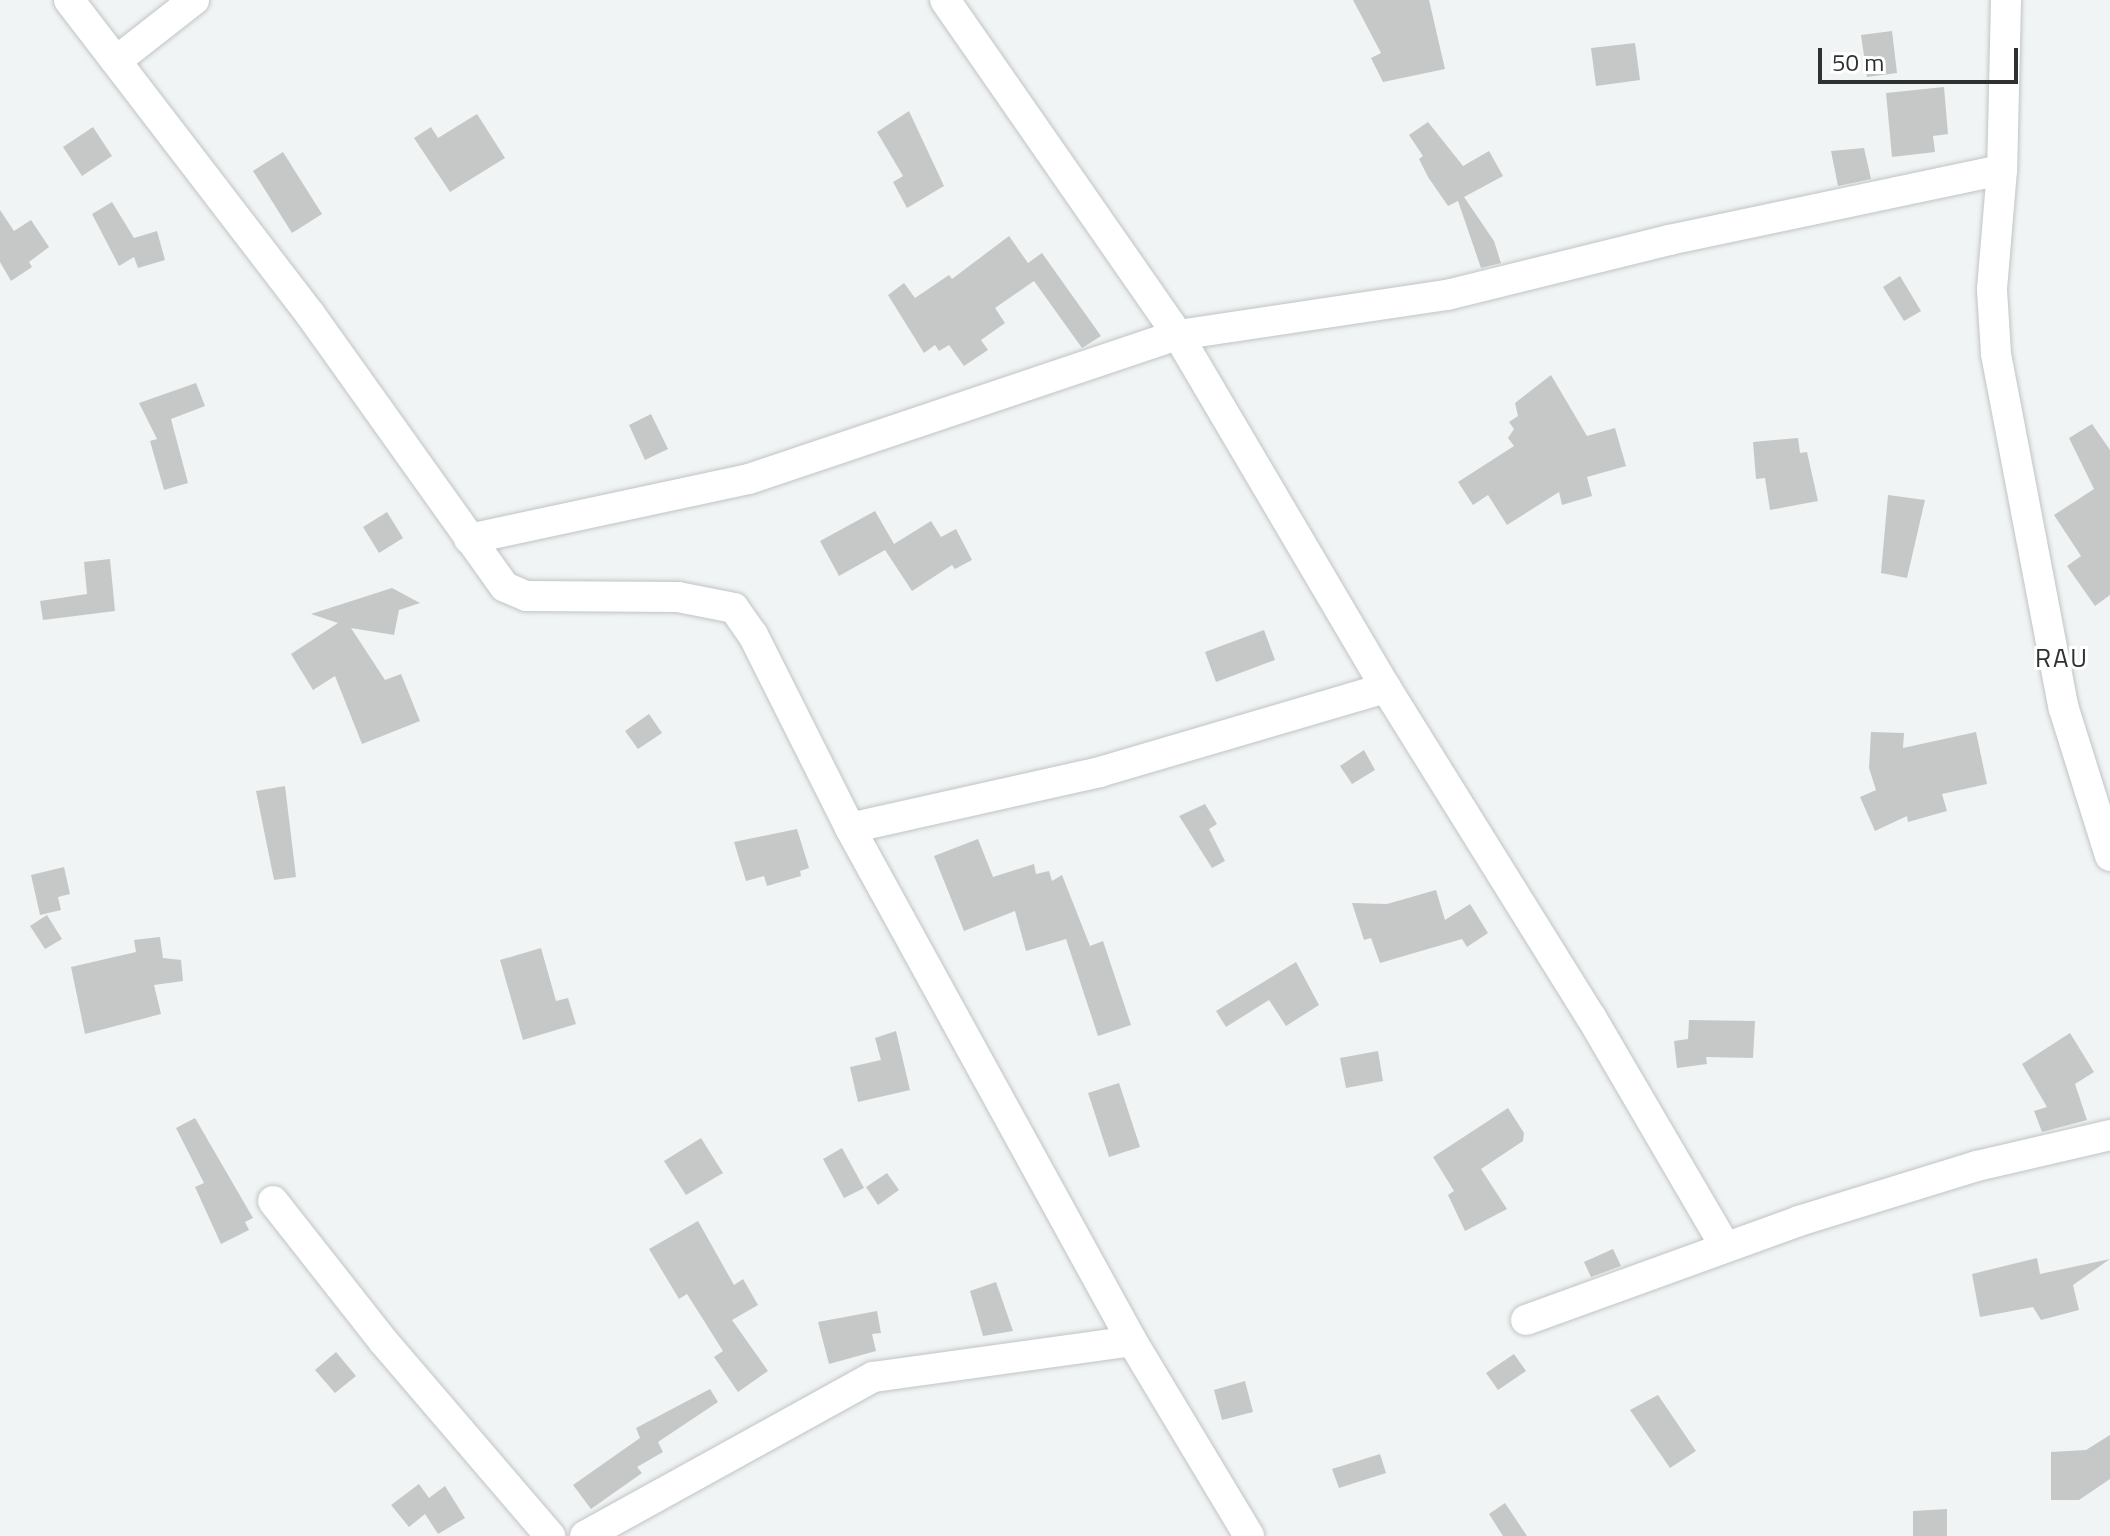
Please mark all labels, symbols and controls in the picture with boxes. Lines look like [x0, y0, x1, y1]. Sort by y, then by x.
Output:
scale bar [1822, 32, 2022, 82]
text: 50 m [1832, 44, 1884, 80]
district label: RAU [2035, 642, 2089, 674]

